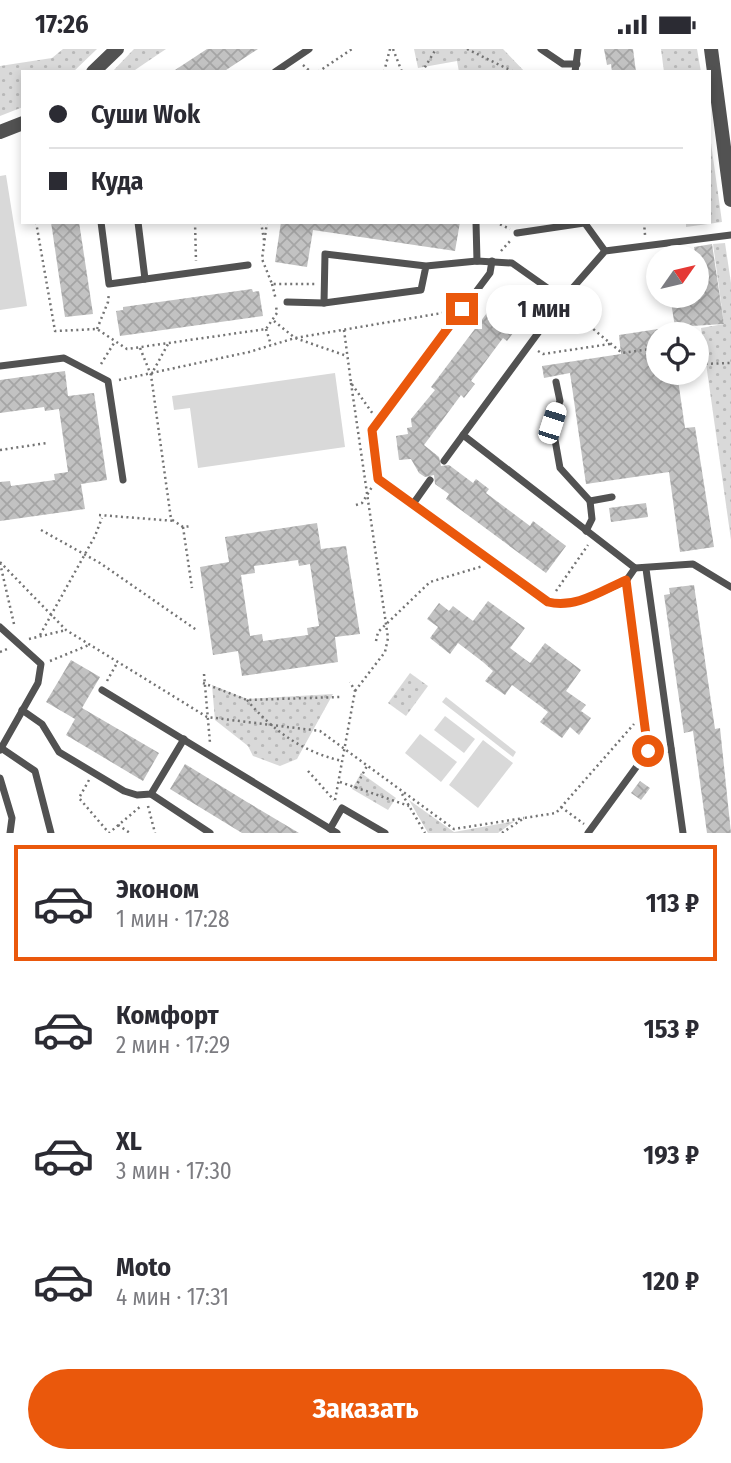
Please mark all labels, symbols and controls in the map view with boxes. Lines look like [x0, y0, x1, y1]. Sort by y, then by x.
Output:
text: 17:26 [35, 9, 89, 40]
text: Суши Wok [91, 99, 200, 130]
text: Куда [91, 166, 144, 197]
north arrow [646, 245, 709, 308]
map controls [646, 245, 709, 385]
callout: 1 мин [486, 285, 602, 333]
route end [446, 293, 478, 325]
text: 1 мин [517, 295, 571, 323]
button: locate [646, 322, 709, 385]
car [536, 400, 569, 446]
route start [632, 735, 664, 767]
icon: car [32, 872, 95, 935]
text: Эконом [116, 874, 199, 905]
text: 113 ₽ [646, 888, 699, 919]
text: 1 мин · 17:28 [116, 905, 229, 933]
icon: car [32, 998, 95, 1061]
text: Комфорт [116, 1000, 219, 1031]
text: 153 ₽ [644, 1014, 699, 1045]
text: 2 мин · 17:29 [116, 1031, 230, 1059]
icon: car [32, 1124, 95, 1187]
text: XL [116, 1126, 142, 1157]
text: 193 ₽ [643, 1140, 699, 1171]
text: 3 мин · 17:30 [116, 1157, 232, 1185]
icon: car [32, 1250, 95, 1313]
text: Moto [116, 1252, 171, 1283]
text: 120 ₽ [642, 1266, 699, 1297]
text: 4 мин · 17:31 [116, 1283, 229, 1311]
button: Заказать [28, 1369, 703, 1449]

